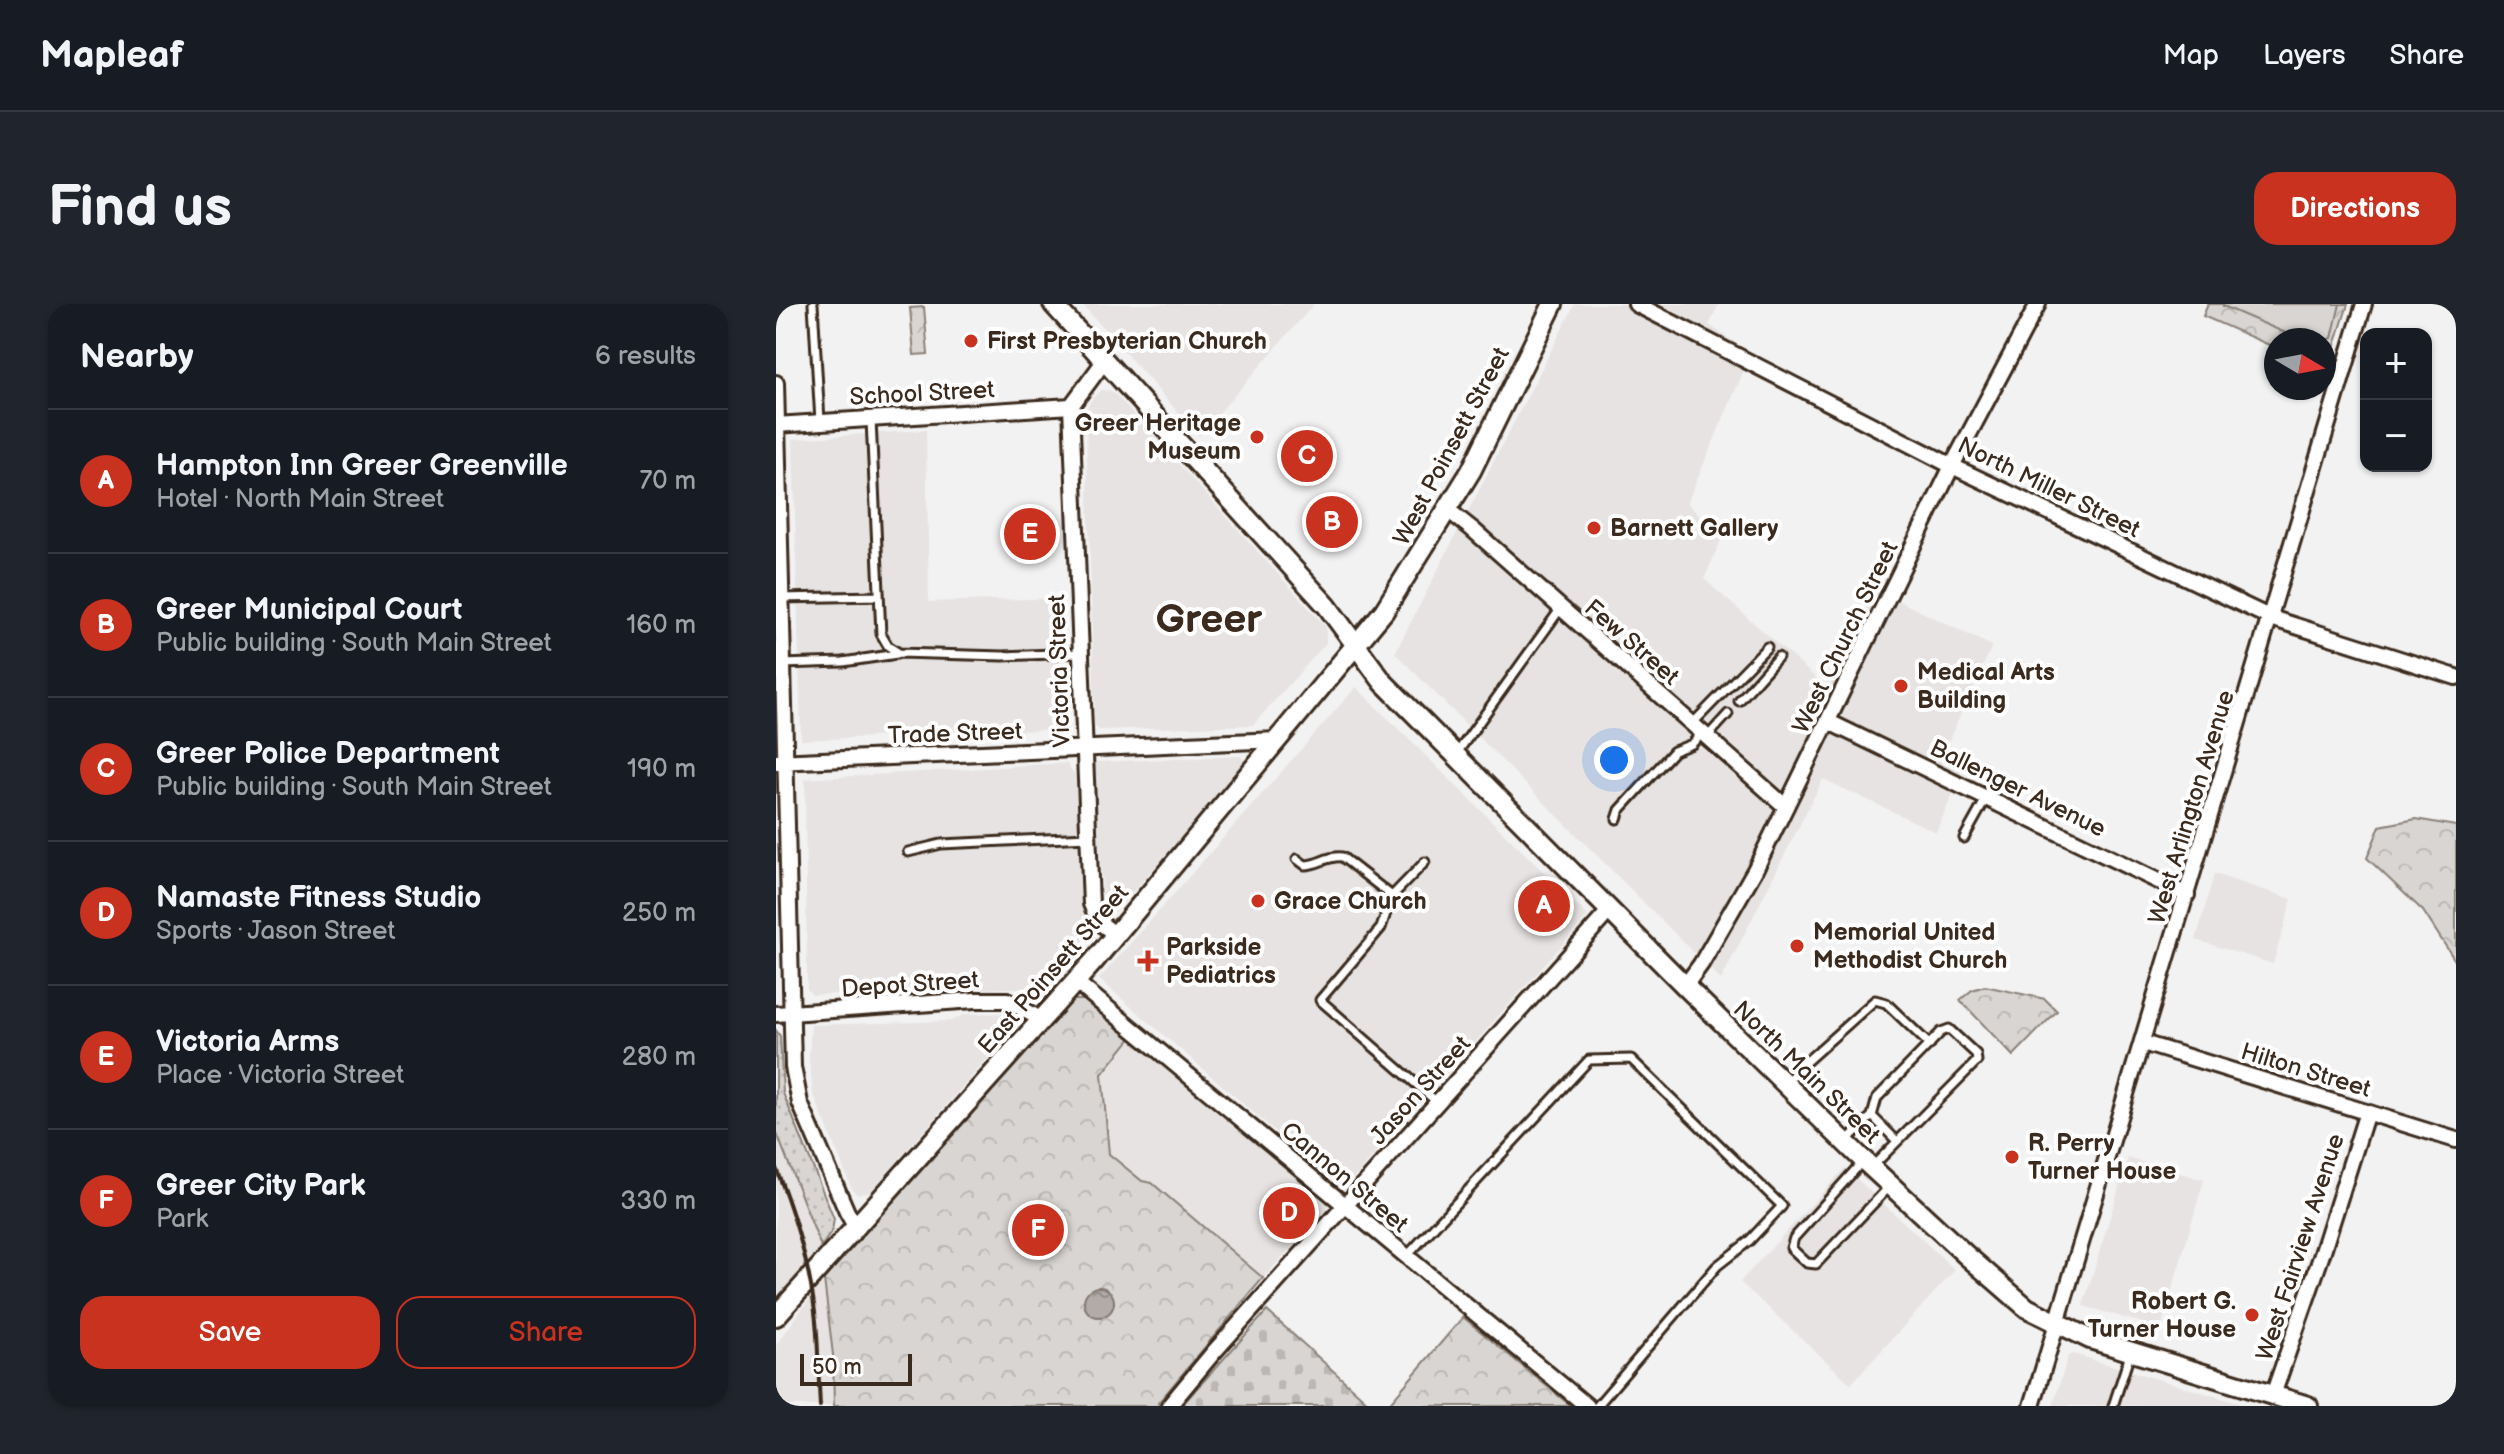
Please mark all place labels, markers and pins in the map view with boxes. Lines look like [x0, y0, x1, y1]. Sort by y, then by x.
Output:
place label: First Presbyterian Church [987, 327, 1267, 356]
marker: First Presbyterian Church [962, 332, 980, 350]
place label: Greer Heritage Museum [1075, 409, 1241, 466]
pin: C [1281, 426, 1333, 486]
marker: Greer Heritage Museum [1248, 428, 1266, 446]
pin: B [1306, 492, 1358, 552]
pin: E [1004, 504, 1056, 564]
place label: Barnett Gallery [1610, 514, 1778, 543]
marker: Barnett Gallery [1585, 519, 1603, 537]
place label: Medical Arts Building [1917, 658, 2055, 715]
marker: Medical Arts Building [1892, 677, 1910, 695]
pin: A [1518, 876, 1570, 936]
place label: Grace Church [1274, 887, 1427, 916]
marker: Grace Church [1249, 892, 1267, 910]
place label: Memorial United Methodist Church [1813, 918, 2007, 975]
place label: Parkside Pediatrics [1166, 933, 1276, 990]
marker: Memorial United Methodist Church [1788, 937, 1806, 955]
marker: Parkside Pediatrics [1137, 950, 1159, 972]
place label: R. Perry Turner House [2028, 1129, 2176, 1186]
marker: R. Perry Turner House [2003, 1148, 2021, 1166]
pin: D [1263, 1183, 1315, 1243]
pin: F [1012, 1200, 1064, 1260]
place label: Robert G. Turner House [2088, 1287, 2236, 1344]
marker: Robert G. Turner House [2243, 1306, 2261, 1324]

